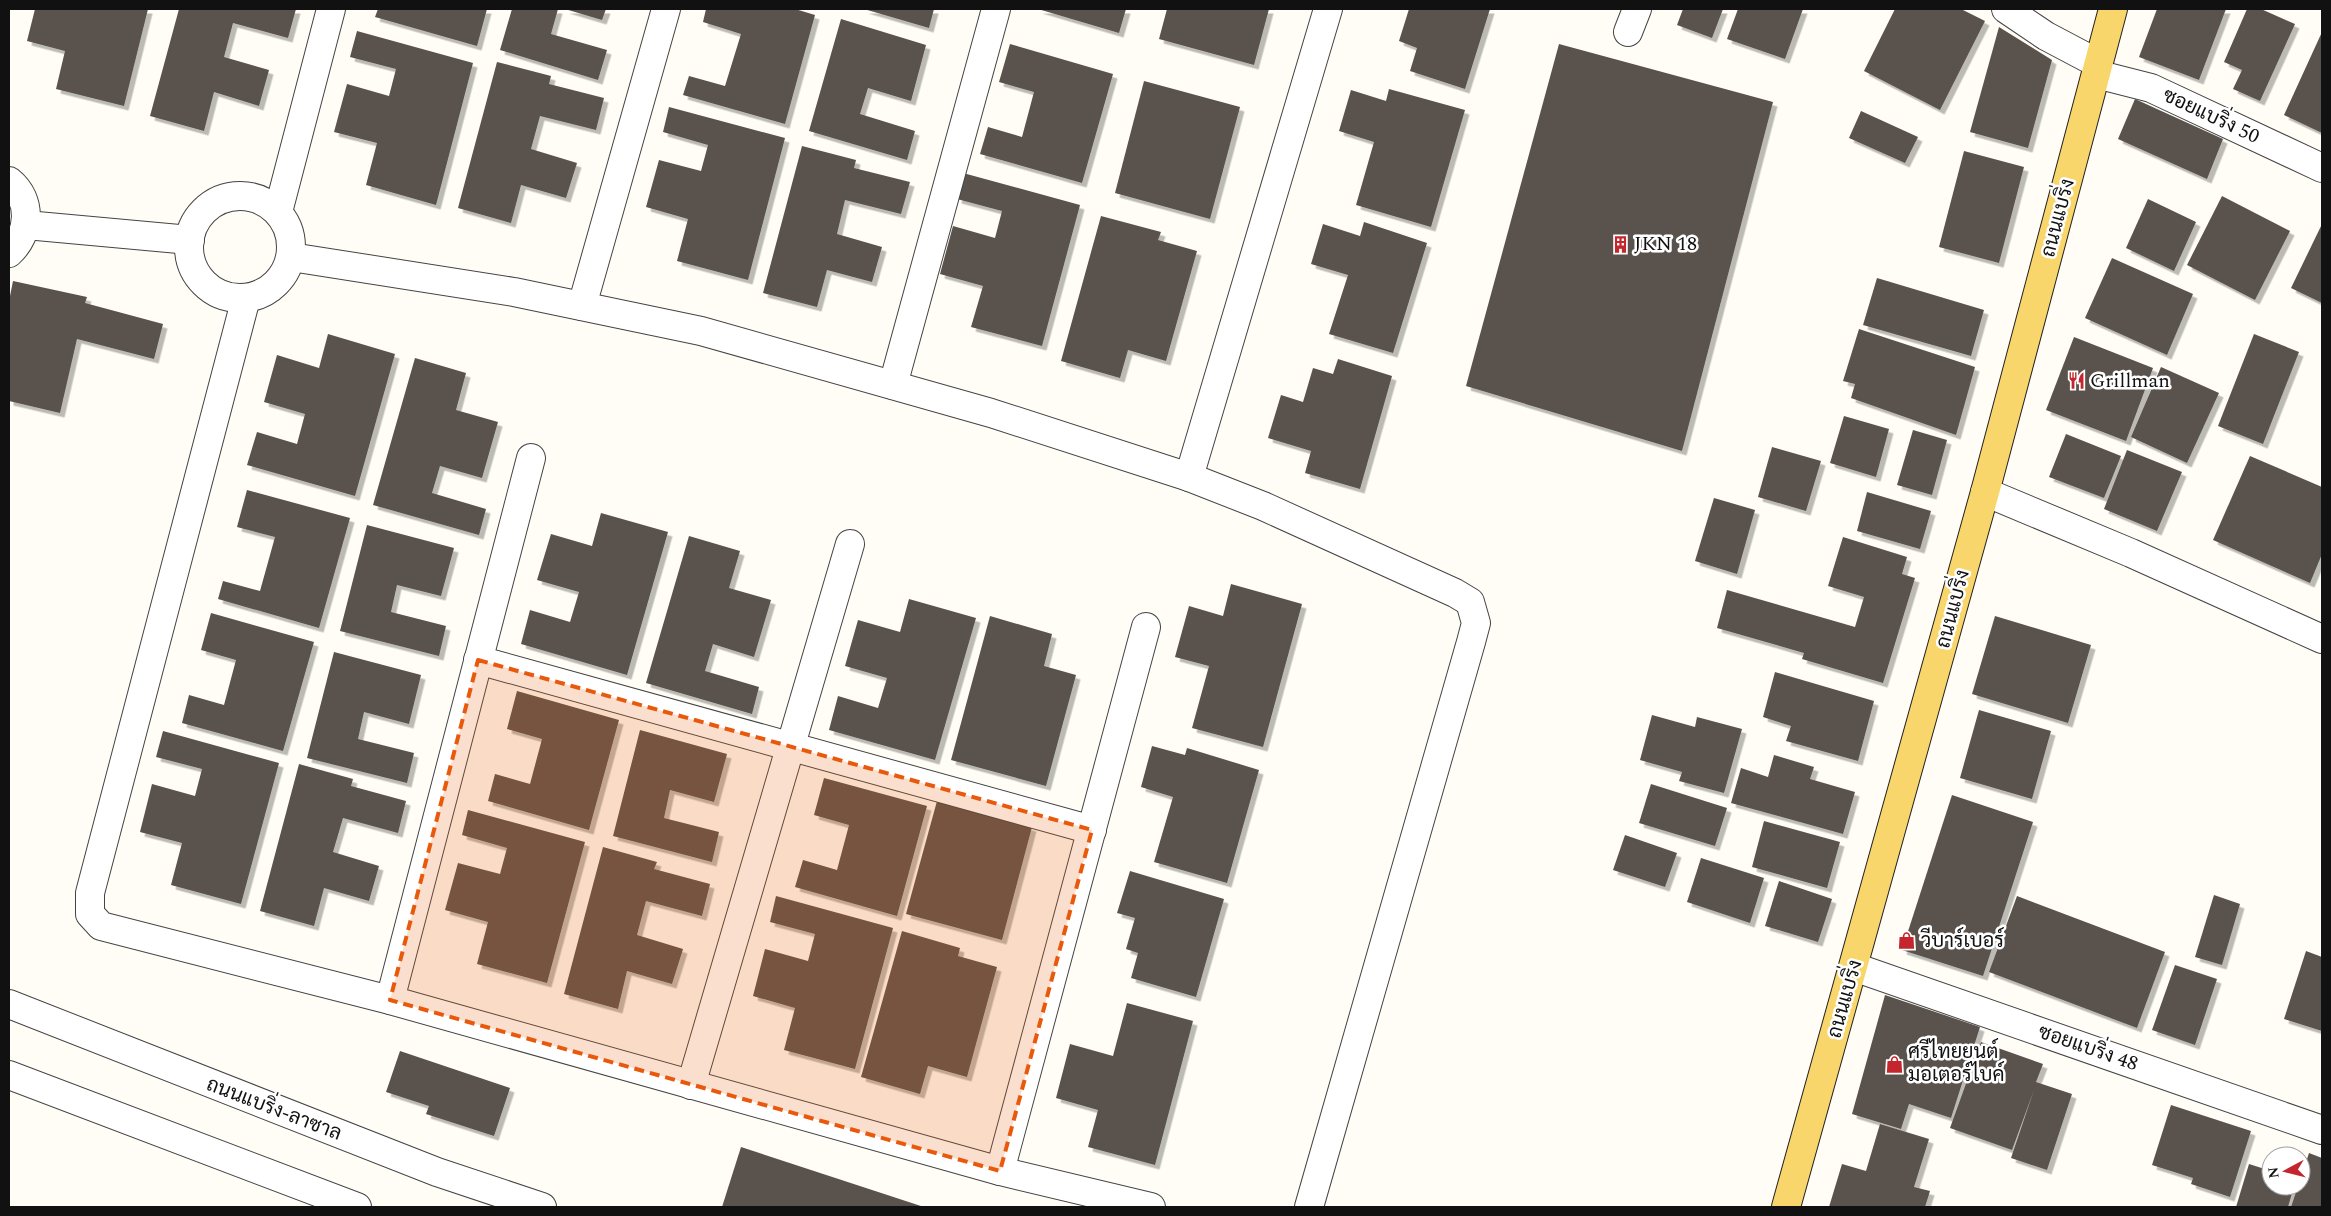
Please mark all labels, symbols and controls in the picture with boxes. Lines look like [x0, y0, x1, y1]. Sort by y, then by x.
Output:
street label: ซอยแบริ่ง 50 [2158, 79, 2265, 152]
street label: ถนนแบริ่ง [2031, 175, 2083, 261]
place label: JKN 18 [1634, 229, 1697, 259]
building icon: JKN 18 [1610, 234, 1630, 254]
place label: Grillman [2090, 366, 2170, 396]
restaurant icon: Grillman [2066, 371, 2086, 391]
street label: ถนนแบริ่ง [1926, 566, 1978, 652]
place label: วีบาร์เบอร์ [1920, 926, 2004, 956]
shop icon: วีบาร์เบอร์ [1897, 931, 1917, 951]
street label: ถนนแบริ่ง [1818, 956, 1870, 1042]
street label: ซอยแบริ่ง 48 [2034, 1015, 2143, 1079]
place label: ศรีไทยยนต์ มอเตอร์ไบค์ [1908, 1037, 2005, 1090]
shop icon: ศรีไทยยนต์ มอเตอร์ไบค์ [1884, 1054, 1904, 1074]
street label: ถนนแบริ่ง-ลาซาล [202, 1067, 347, 1149]
north arrow [2261, 1146, 2311, 1196]
text: N [2262, 1166, 2285, 1179]

